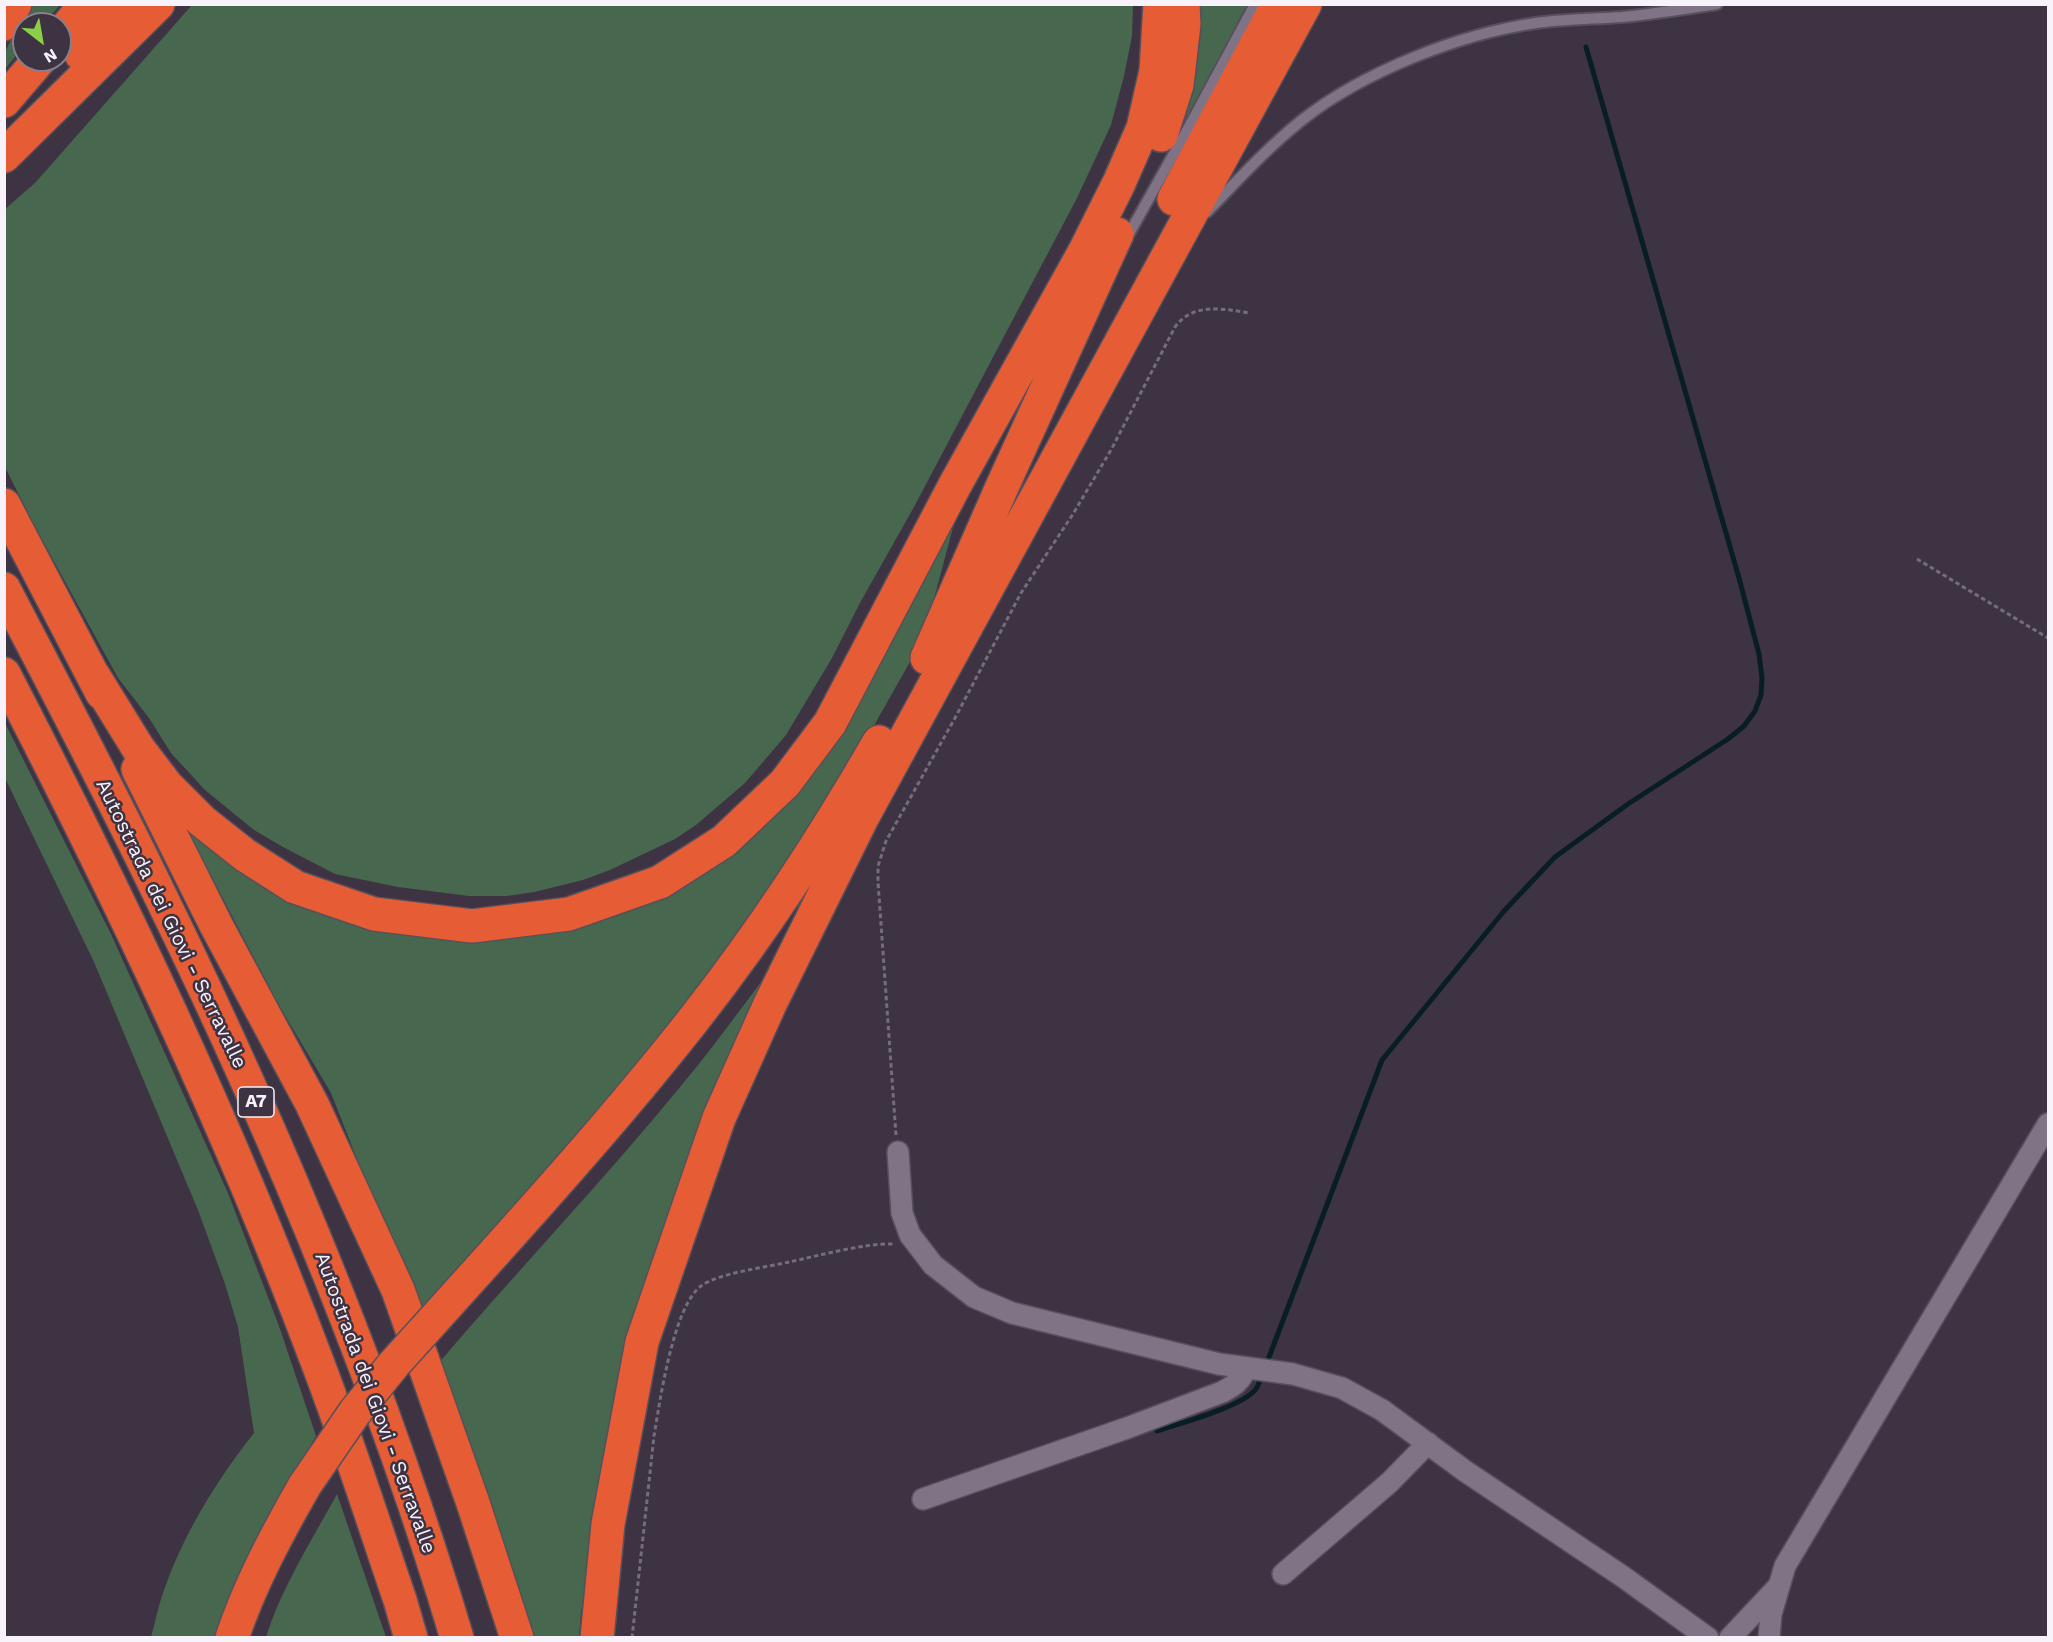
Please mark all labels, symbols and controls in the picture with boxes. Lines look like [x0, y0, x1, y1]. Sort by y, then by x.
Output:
north arrow [12, 12, 72, 72]
text: N [41, 45, 60, 67]
street label: Autostrada dei Giovi - Serravalle [90, 775, 252, 1073]
road number: A7 [238, 1087, 274, 1117]
street label: Autostrada dei Giovi - Serravalle [309, 1249, 441, 1557]

